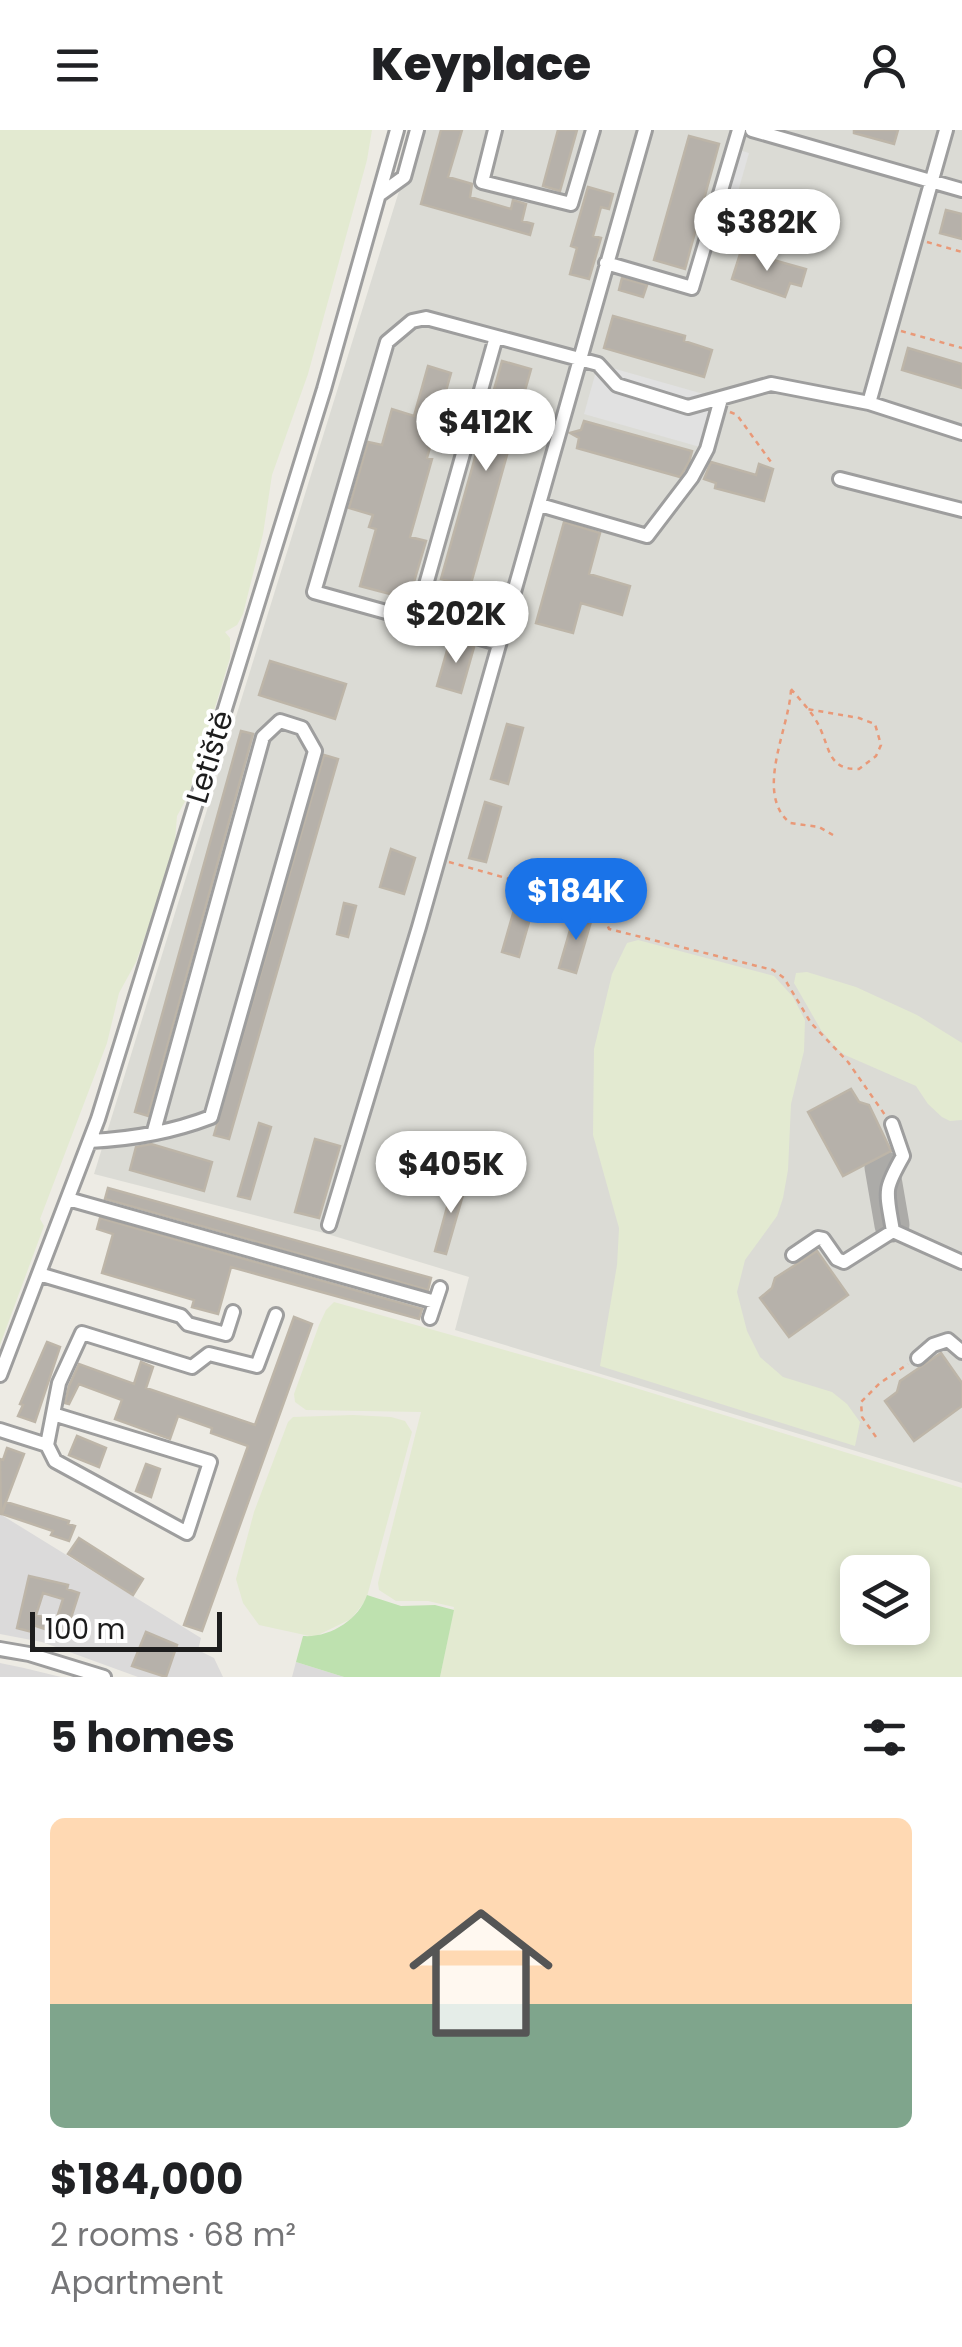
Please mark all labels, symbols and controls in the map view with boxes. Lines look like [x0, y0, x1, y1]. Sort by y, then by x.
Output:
text: Keyplace [371, 33, 591, 96]
icon: menu [50, 38, 105, 93]
icon: person [857, 38, 912, 93]
pin: $382K [697, 189, 837, 274]
text: $382K [716, 199, 818, 244]
pin: $412K [416, 389, 556, 474]
text: $412K [438, 399, 534, 444]
pin: $202K [386, 581, 526, 666]
text: $202K [406, 591, 506, 636]
street label: Letiště [175, 705, 244, 809]
pin: $184K [506, 858, 646, 943]
text: $184K [527, 868, 625, 913]
pin: $405K [381, 1131, 521, 1216]
text: $405K [398, 1141, 504, 1186]
map controls [840, 1555, 930, 1645]
button: layers [840, 1555, 930, 1645]
scale bar [30, 1607, 222, 1652]
text: 100 m [45, 1610, 125, 1649]
text: 5 homes [50, 1708, 235, 1767]
icon: filters [857, 1710, 912, 1765]
icon: home [391, 1883, 571, 2063]
text: $184,000 [50, 2150, 243, 2209]
text: 2 rooms · 68 m² [50, 2212, 296, 2257]
text: Apartment [50, 2260, 223, 2305]

